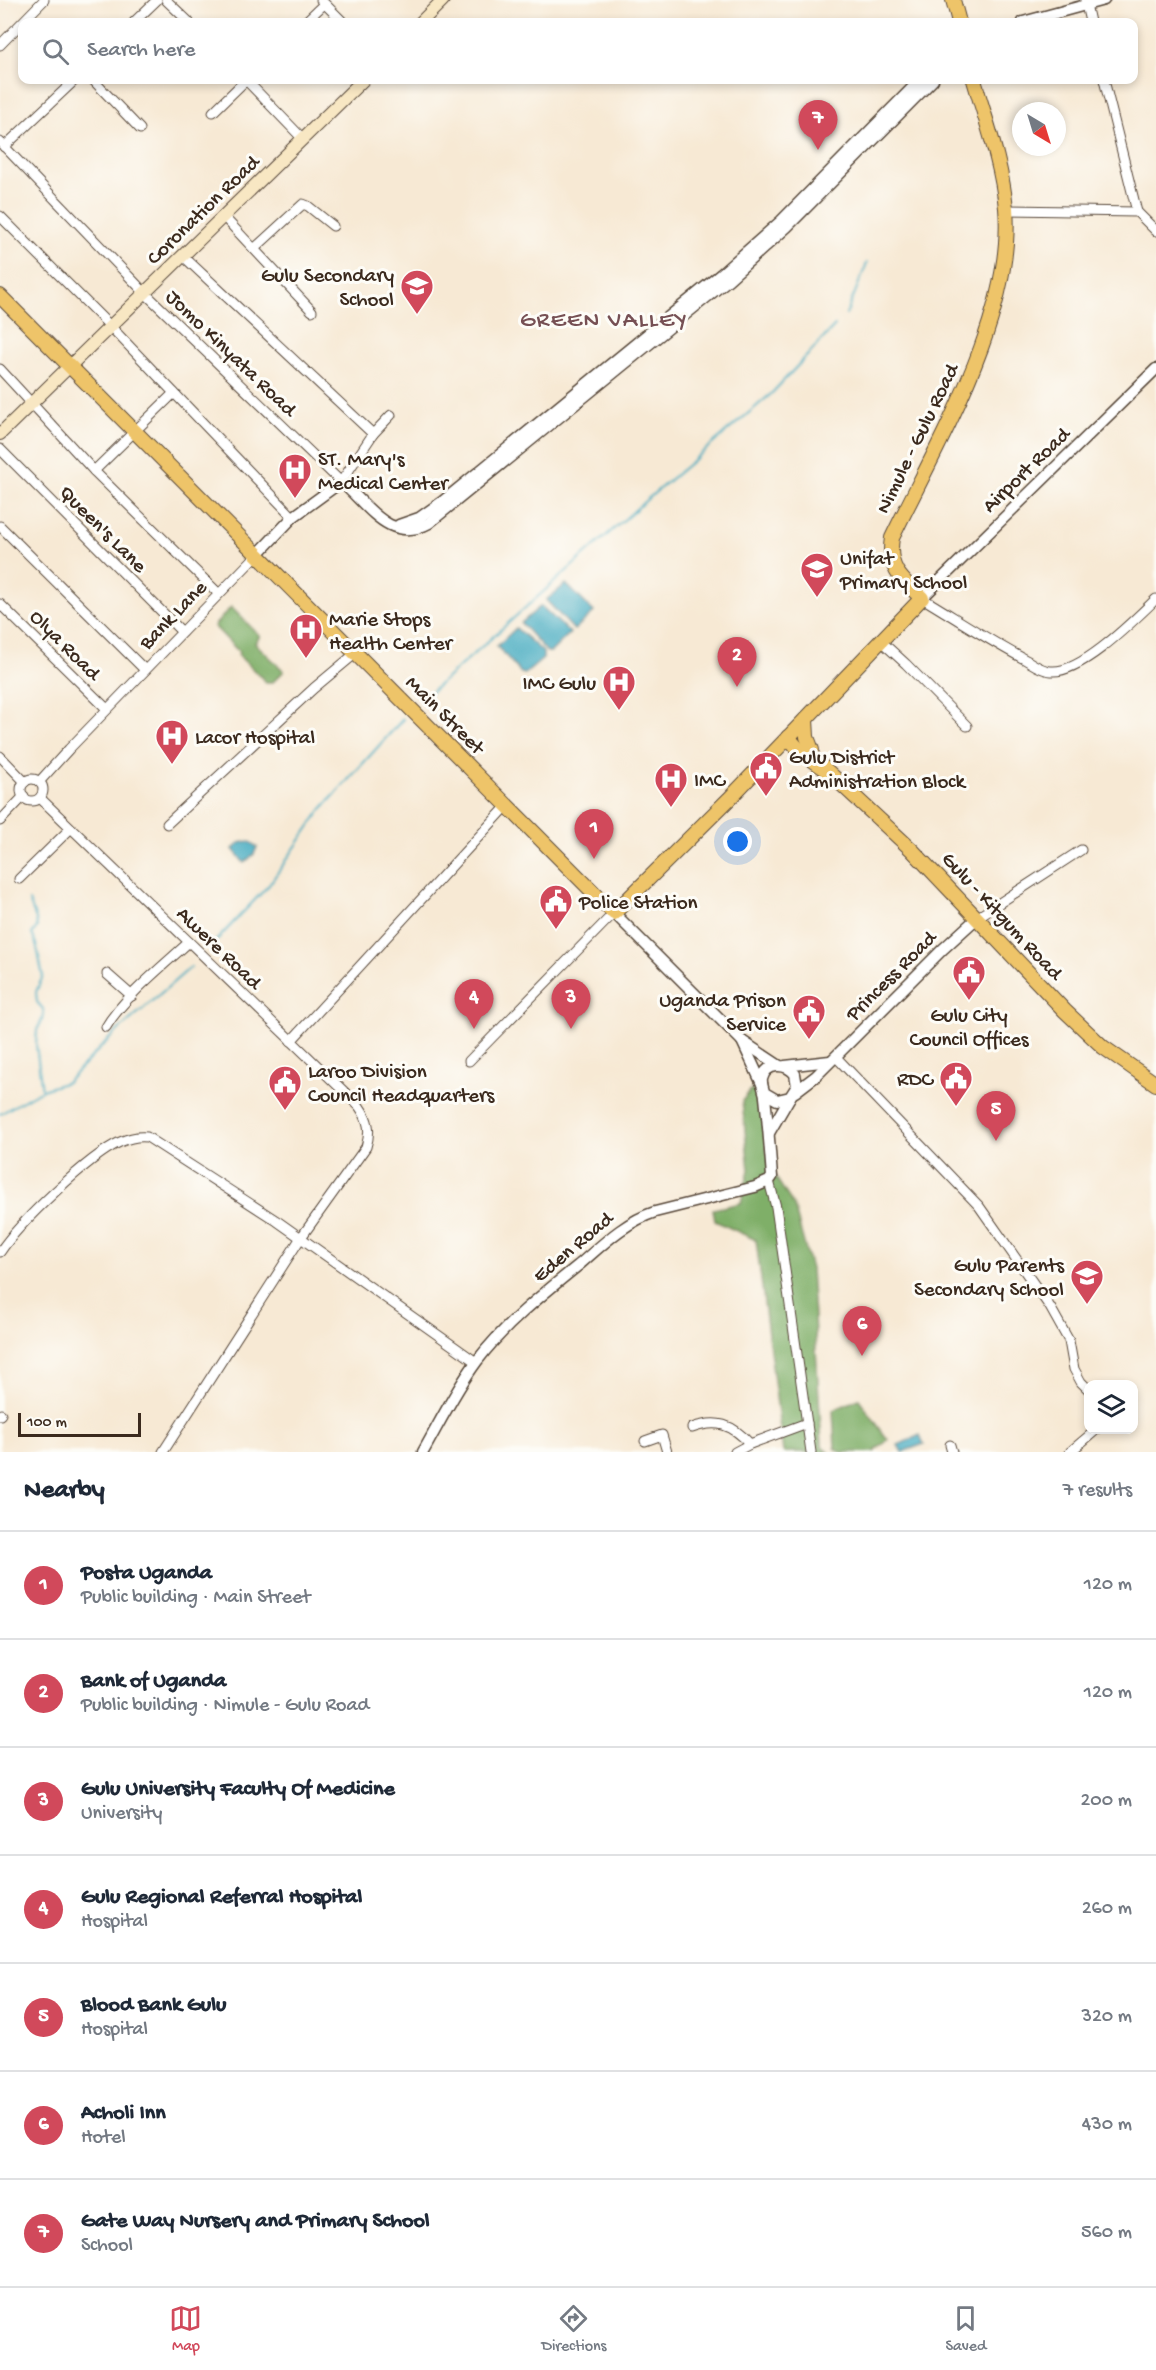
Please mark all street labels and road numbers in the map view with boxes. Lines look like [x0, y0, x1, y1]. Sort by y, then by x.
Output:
street label: Coronation Road [143, 150, 267, 272]
street label: Jomo Kinyata Road [159, 286, 301, 424]
street label: Nimule - Gulu Road [872, 359, 967, 518]
street label: Airport Road [978, 422, 1078, 520]
street label: Queen's Lane [52, 481, 151, 580]
street label: Bank Lane [135, 576, 214, 657]
street label: Olya Road [23, 606, 105, 688]
street label: Main Street [399, 672, 490, 763]
street label: Gulu - Kitgum Road [935, 848, 1067, 988]
street label: Awere Road [170, 903, 267, 997]
street label: Princess Road [841, 926, 944, 1029]
street label: Eden Road [529, 1207, 621, 1289]

